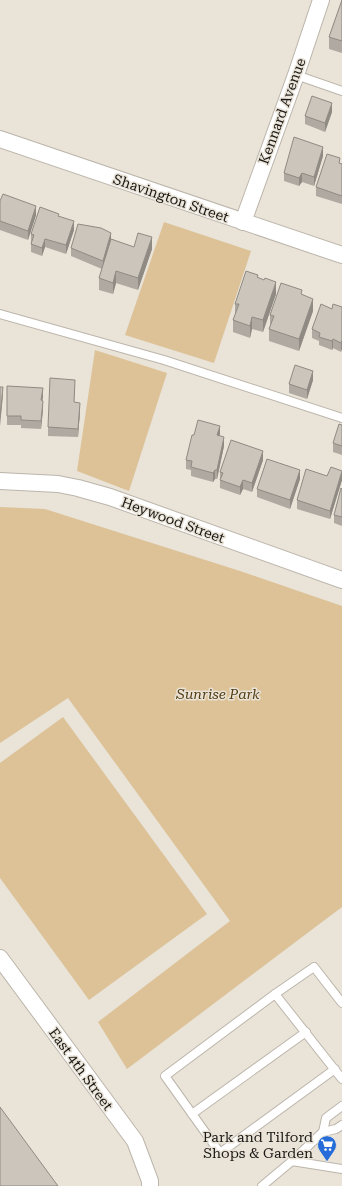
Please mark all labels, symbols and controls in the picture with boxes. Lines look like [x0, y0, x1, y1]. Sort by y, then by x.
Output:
street label: Kennard Avenue [255, 56, 309, 166]
street label: Shavington Street [111, 171, 231, 225]
street label: Heywood Street [119, 494, 227, 546]
park label: Sunrise Park [175, 686, 260, 702]
street label: East 4th Street [46, 1025, 116, 1113]
place label: Park and Tilford Shops & Garden [203, 1129, 313, 1161]
supermarket icon: Park and Tilford Shops & Garden [316, 1134, 338, 1162]

